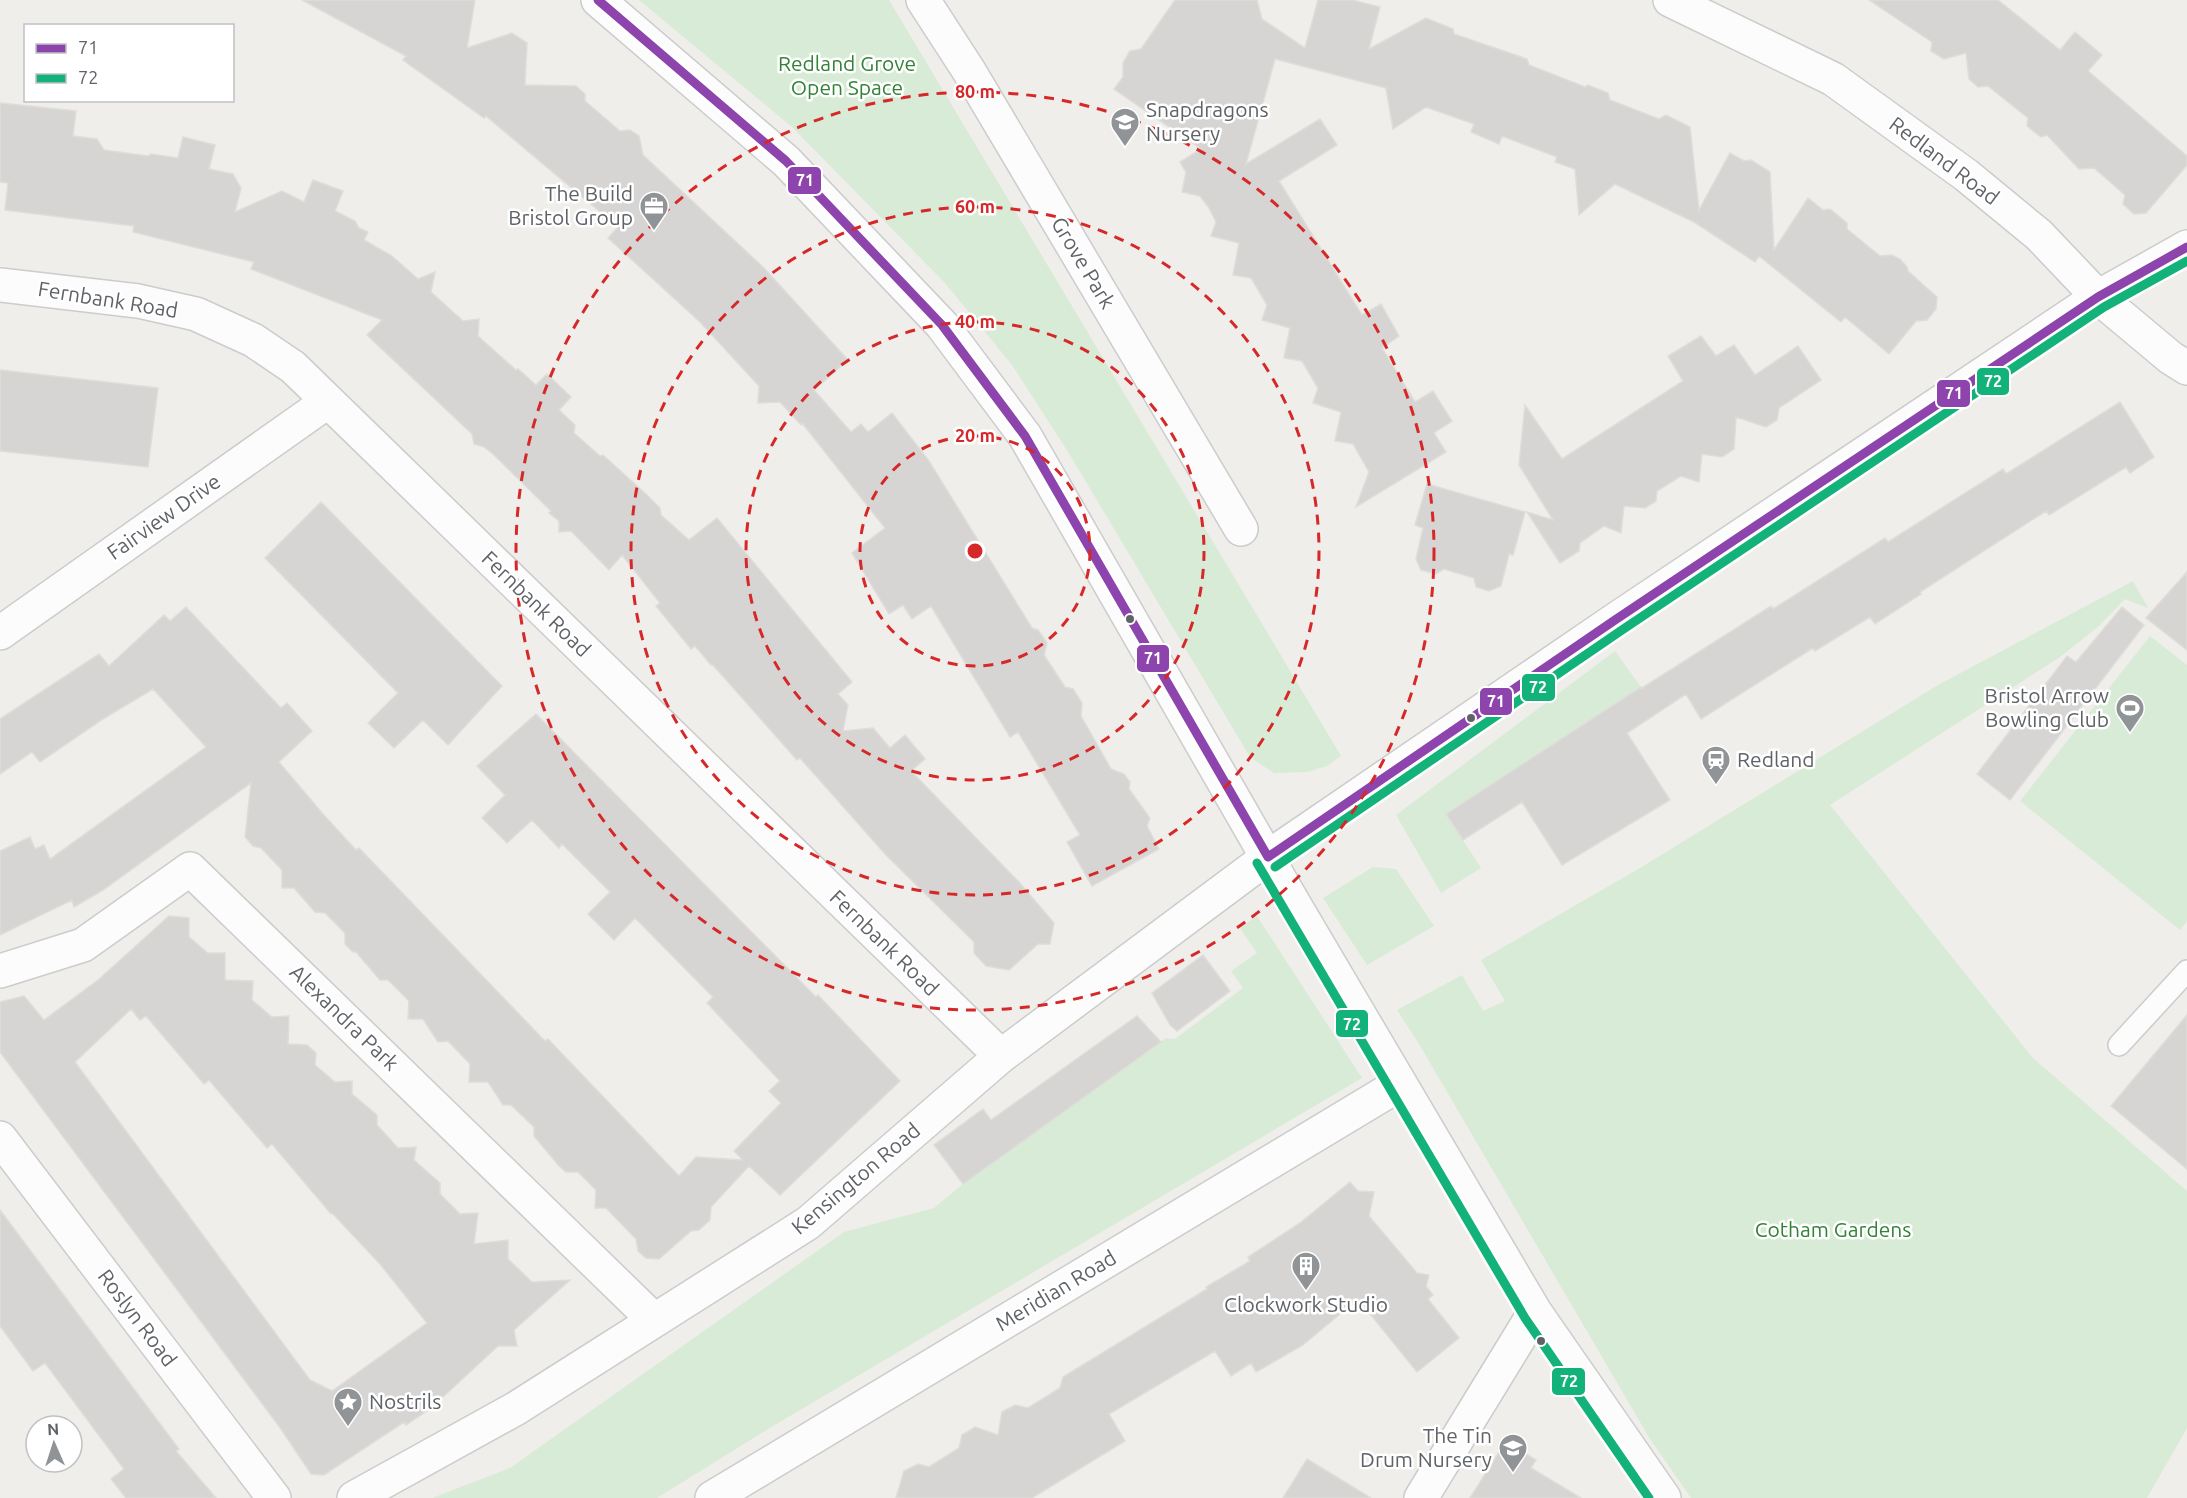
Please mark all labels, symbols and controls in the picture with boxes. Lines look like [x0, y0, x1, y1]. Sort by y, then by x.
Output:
legend [24, 24, 234, 102]
text: 71 [78, 37, 98, 57]
park label: Redland Grove Open Space [778, 51, 916, 99]
text: 72 [78, 67, 98, 87]
text: 80 m [955, 81, 995, 101]
place label: Snapdragons Nursery [1146, 97, 1269, 145]
school or university icon: Snapdragons Nursery [1109, 106, 1141, 148]
street label: Redland Road [1885, 111, 2004, 209]
line badge: 71 [787, 166, 822, 195]
text: 71 [796, 171, 814, 189]
place label: The Build Bristol Group [508, 181, 633, 229]
office icon: The Build Bristol Group [638, 190, 670, 232]
text: 60 m [955, 196, 995, 216]
street label: Grove Park [1047, 212, 1121, 313]
street label: Fernbank Road [36, 276, 180, 322]
text: 40 m [955, 311, 995, 331]
line badge: 72 [1976, 367, 2010, 396]
text: 72 [1984, 372, 2002, 390]
line badge: 71 [1936, 379, 1971, 408]
text: 71 [1945, 384, 1963, 402]
text: 20 m [955, 425, 995, 445]
street label: Fairview Drive [102, 468, 224, 564]
centre of rings [965, 541, 985, 561]
street label: Fernbank Road [477, 546, 596, 661]
unlabelled marker [1124, 613, 1136, 625]
line badge: 71 [1136, 644, 1170, 673]
text: 71 [1144, 649, 1162, 667]
line badge: 72 [1521, 673, 1556, 702]
text: 72 [1529, 678, 1547, 696]
place label: Bristol Arrow Bowling Club [1985, 683, 2109, 731]
line badge: 71 [1479, 687, 1513, 716]
text: 71 [1487, 692, 1505, 710]
sports icon: Bristol Arrow Bowling Club [2114, 692, 2146, 734]
unlabelled marker [1465, 712, 1477, 724]
station icon: Redland [1700, 744, 1732, 786]
place label: Redland [1737, 747, 1815, 771]
street label: Fernbank Road [825, 885, 944, 1000]
street label: Alexandra Park [285, 959, 404, 1075]
line badge: 72 [1335, 1009, 1369, 1038]
text: 72 [1343, 1015, 1361, 1033]
street label: Kensington Road [786, 1118, 924, 1239]
park label: Cotham Gardens [1755, 1217, 1911, 1241]
street label: Meridian Road [991, 1245, 1120, 1336]
building icon: Clockwork Studio [1290, 1250, 1322, 1292]
street label: Roslyn Road [94, 1264, 182, 1371]
place label: Clockwork Studio [1224, 1292, 1388, 1316]
unlabelled marker [1535, 1335, 1547, 1347]
line badge: 72 [1551, 1367, 1586, 1396]
text: 72 [1560, 1372, 1578, 1390]
place icon: Nostrils [332, 1386, 364, 1428]
place label: Nostrils [369, 1389, 441, 1413]
north arrow [24, 1414, 84, 1474]
text: N [47, 1420, 60, 1438]
place label: The Tin Drum Nursery [1360, 1423, 1492, 1471]
school or university icon: The Tin Drum Nursery [1497, 1432, 1529, 1474]

